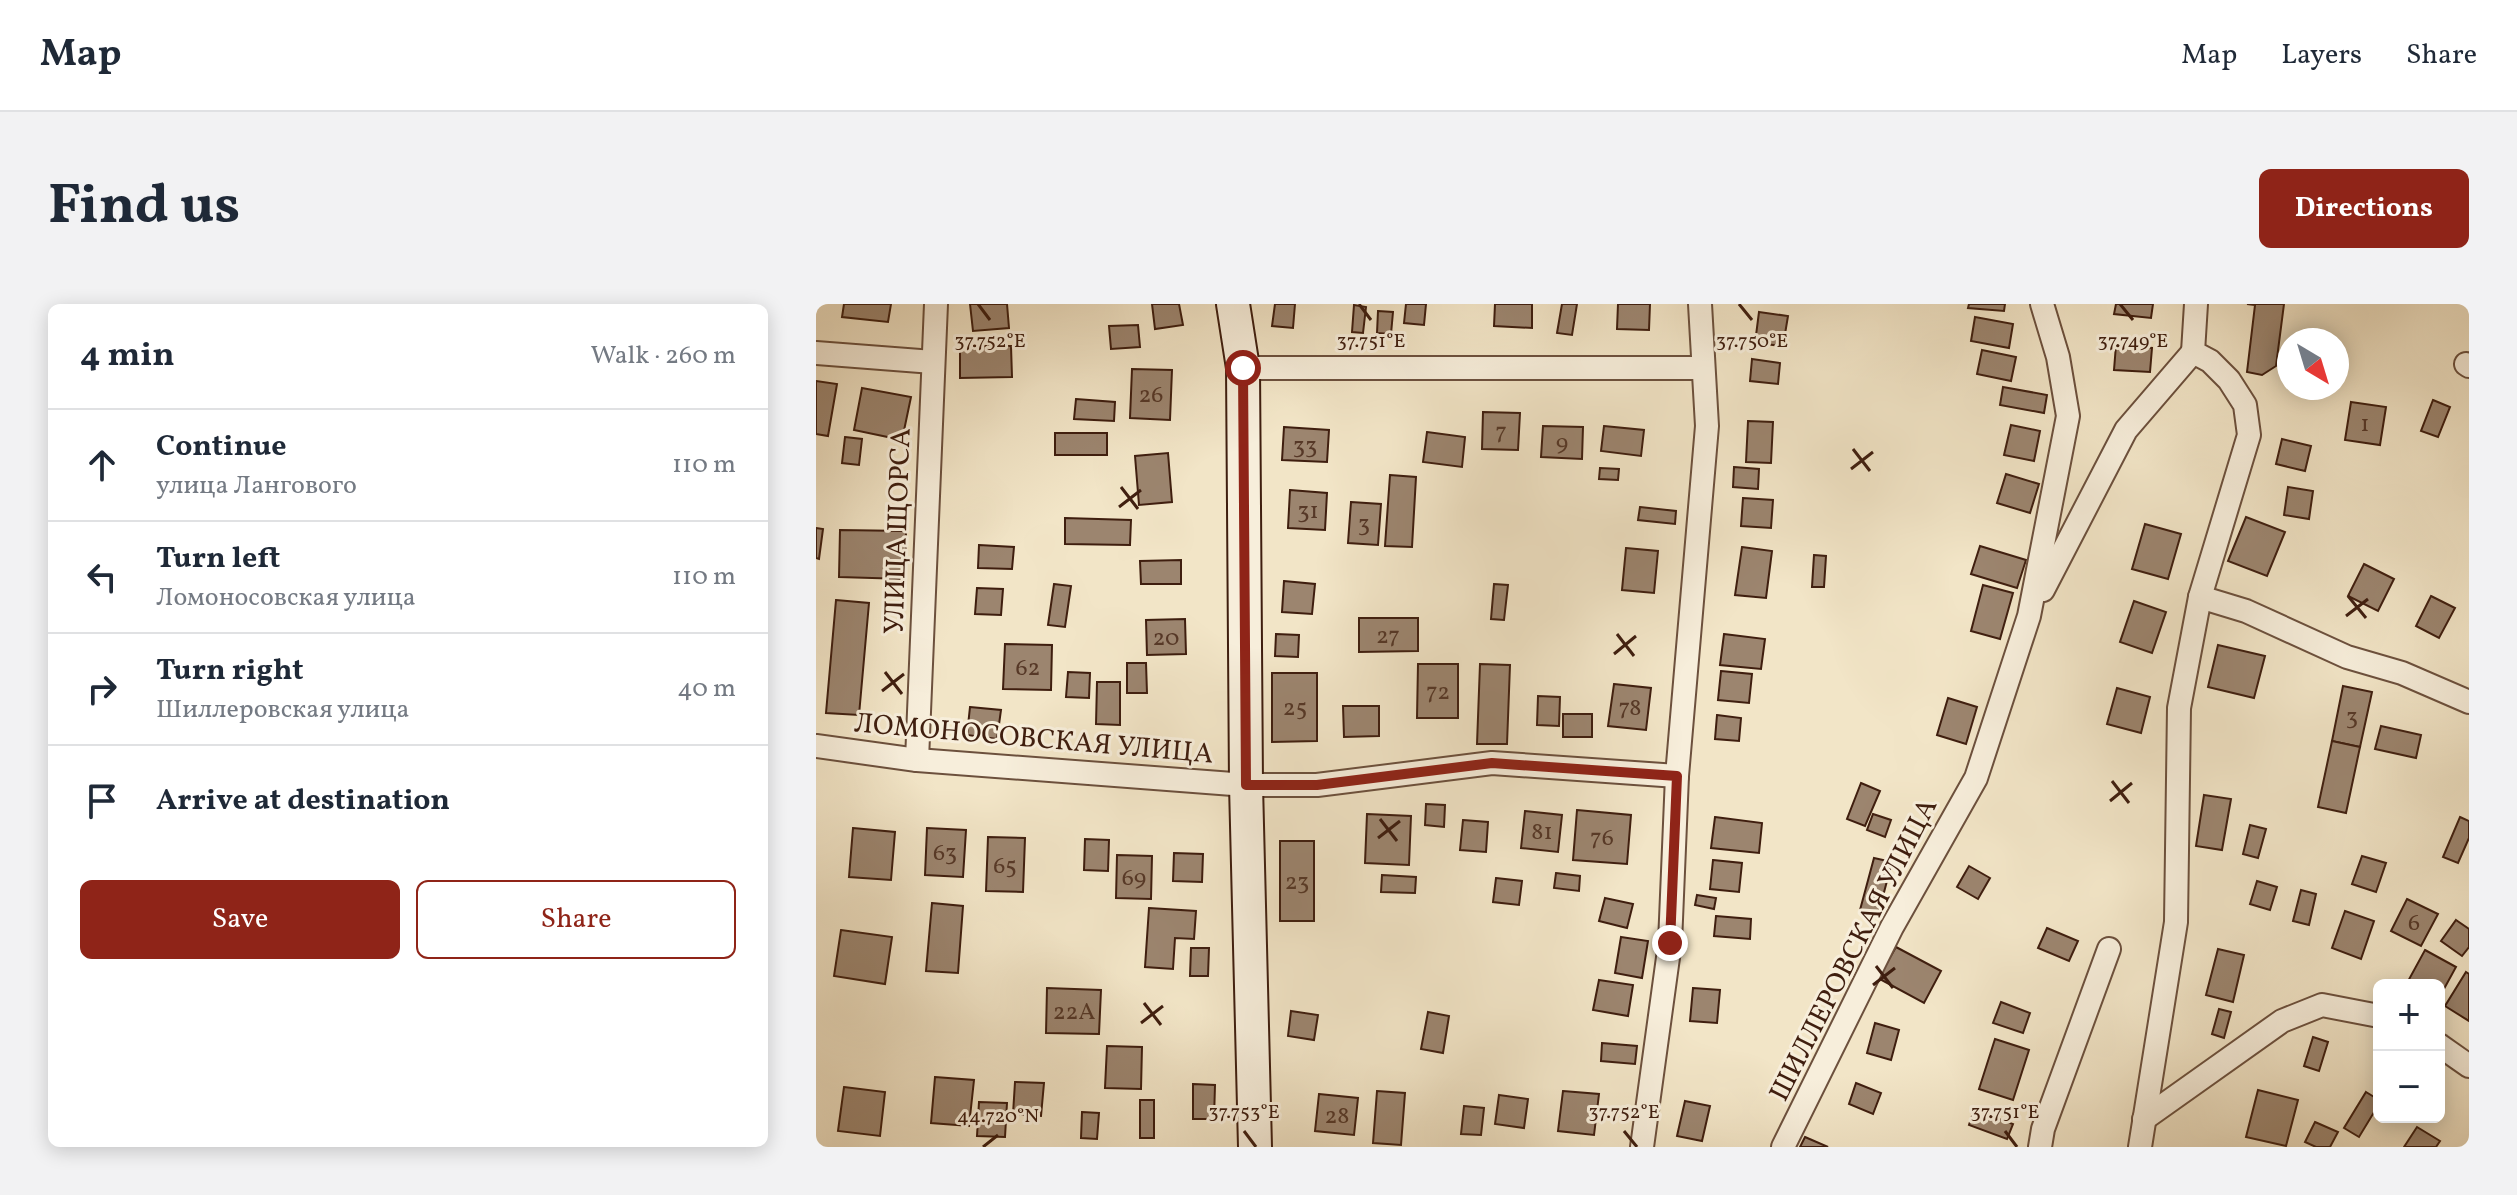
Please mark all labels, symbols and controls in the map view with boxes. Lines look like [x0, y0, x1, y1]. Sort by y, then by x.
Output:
text: Map [40, 29, 121, 82]
text: Map [2181, 36, 2237, 75]
text: Layers [2281, 36, 2362, 75]
text: Share [2406, 36, 2477, 75]
text: Find us [48, 169, 240, 247]
button: Directions [2259, 169, 2469, 248]
text: 37.752°E [954, 328, 1026, 356]
text: 37.751°E [1337, 328, 1405, 356]
text: 37.750°E [1716, 328, 1788, 356]
text: 37.749°E [2098, 328, 2168, 356]
north arrow [2277, 328, 2349, 400]
text: 4 min [80, 333, 175, 380]
text: Walk · 260 m [590, 338, 736, 374]
route start [1225, 350, 1261, 386]
house number: 26 [1138, 379, 1164, 413]
house number: 1 [2360, 408, 2370, 442]
house number: 7 [1495, 416, 1507, 450]
text: Continue [156, 426, 287, 468]
street label: УЛИЦА ЩОРСА [875, 427, 922, 635]
house number: 9 [1556, 427, 1568, 461]
house number: 33 [1293, 430, 1317, 464]
icon: ahead [80, 443, 124, 487]
text: 110 m [672, 447, 736, 483]
text: улица Лангового [156, 468, 357, 504]
house number: 31 [1297, 495, 1319, 529]
house number: 3 [1358, 508, 1370, 542]
text: Turn left [156, 538, 280, 580]
icon: left [80, 555, 124, 599]
text: 110 m [672, 559, 736, 595]
text: Ломоносовская улица [156, 580, 416, 616]
house number: 27 [1376, 620, 1400, 654]
house number: 20 [1152, 622, 1180, 656]
text: Turn right [156, 650, 304, 692]
house number: 62 [1015, 652, 1041, 686]
icon: right [80, 667, 124, 711]
text: 40 m [677, 671, 736, 707]
house number: 72 [1426, 676, 1450, 710]
text: Шиллеровская улица [156, 692, 410, 728]
house number: 25 [1283, 692, 1307, 726]
house number: 78 [1618, 692, 1642, 726]
house number: 3 [2346, 701, 2358, 735]
street label: ЛОМОНОСОВСКАЯ УЛИЦА [852, 704, 1215, 775]
icon: arrive [80, 779, 124, 823]
text: Arrive at destination [156, 780, 450, 822]
street label: ШИЛЛЕРОВСКАЯ УЛИЦА [1761, 791, 1948, 1109]
house number: 81 [1531, 816, 1553, 850]
house number: 76 [1590, 822, 1614, 856]
house number: 63 [933, 837, 957, 871]
house number: 65 [993, 850, 1017, 884]
house number: 69 [1122, 862, 1146, 896]
house number: 23 [1285, 866, 1309, 900]
button: Save [80, 880, 400, 959]
button: Share [416, 880, 736, 959]
house number: 6 [2408, 907, 2420, 941]
route end [1652, 925, 1688, 961]
map controls [2373, 979, 2445, 1123]
button: + [2373, 979, 2445, 1051]
house number: 22А [1053, 996, 1095, 1030]
button: − [2373, 1051, 2445, 1123]
text: 37.753°E [1208, 1099, 1280, 1127]
text: 37.752°E [1588, 1099, 1660, 1127]
text: 37.751°E [1971, 1099, 2039, 1127]
house number: 28 [1324, 1100, 1350, 1134]
text: 44.720°N [957, 1103, 1039, 1131]

